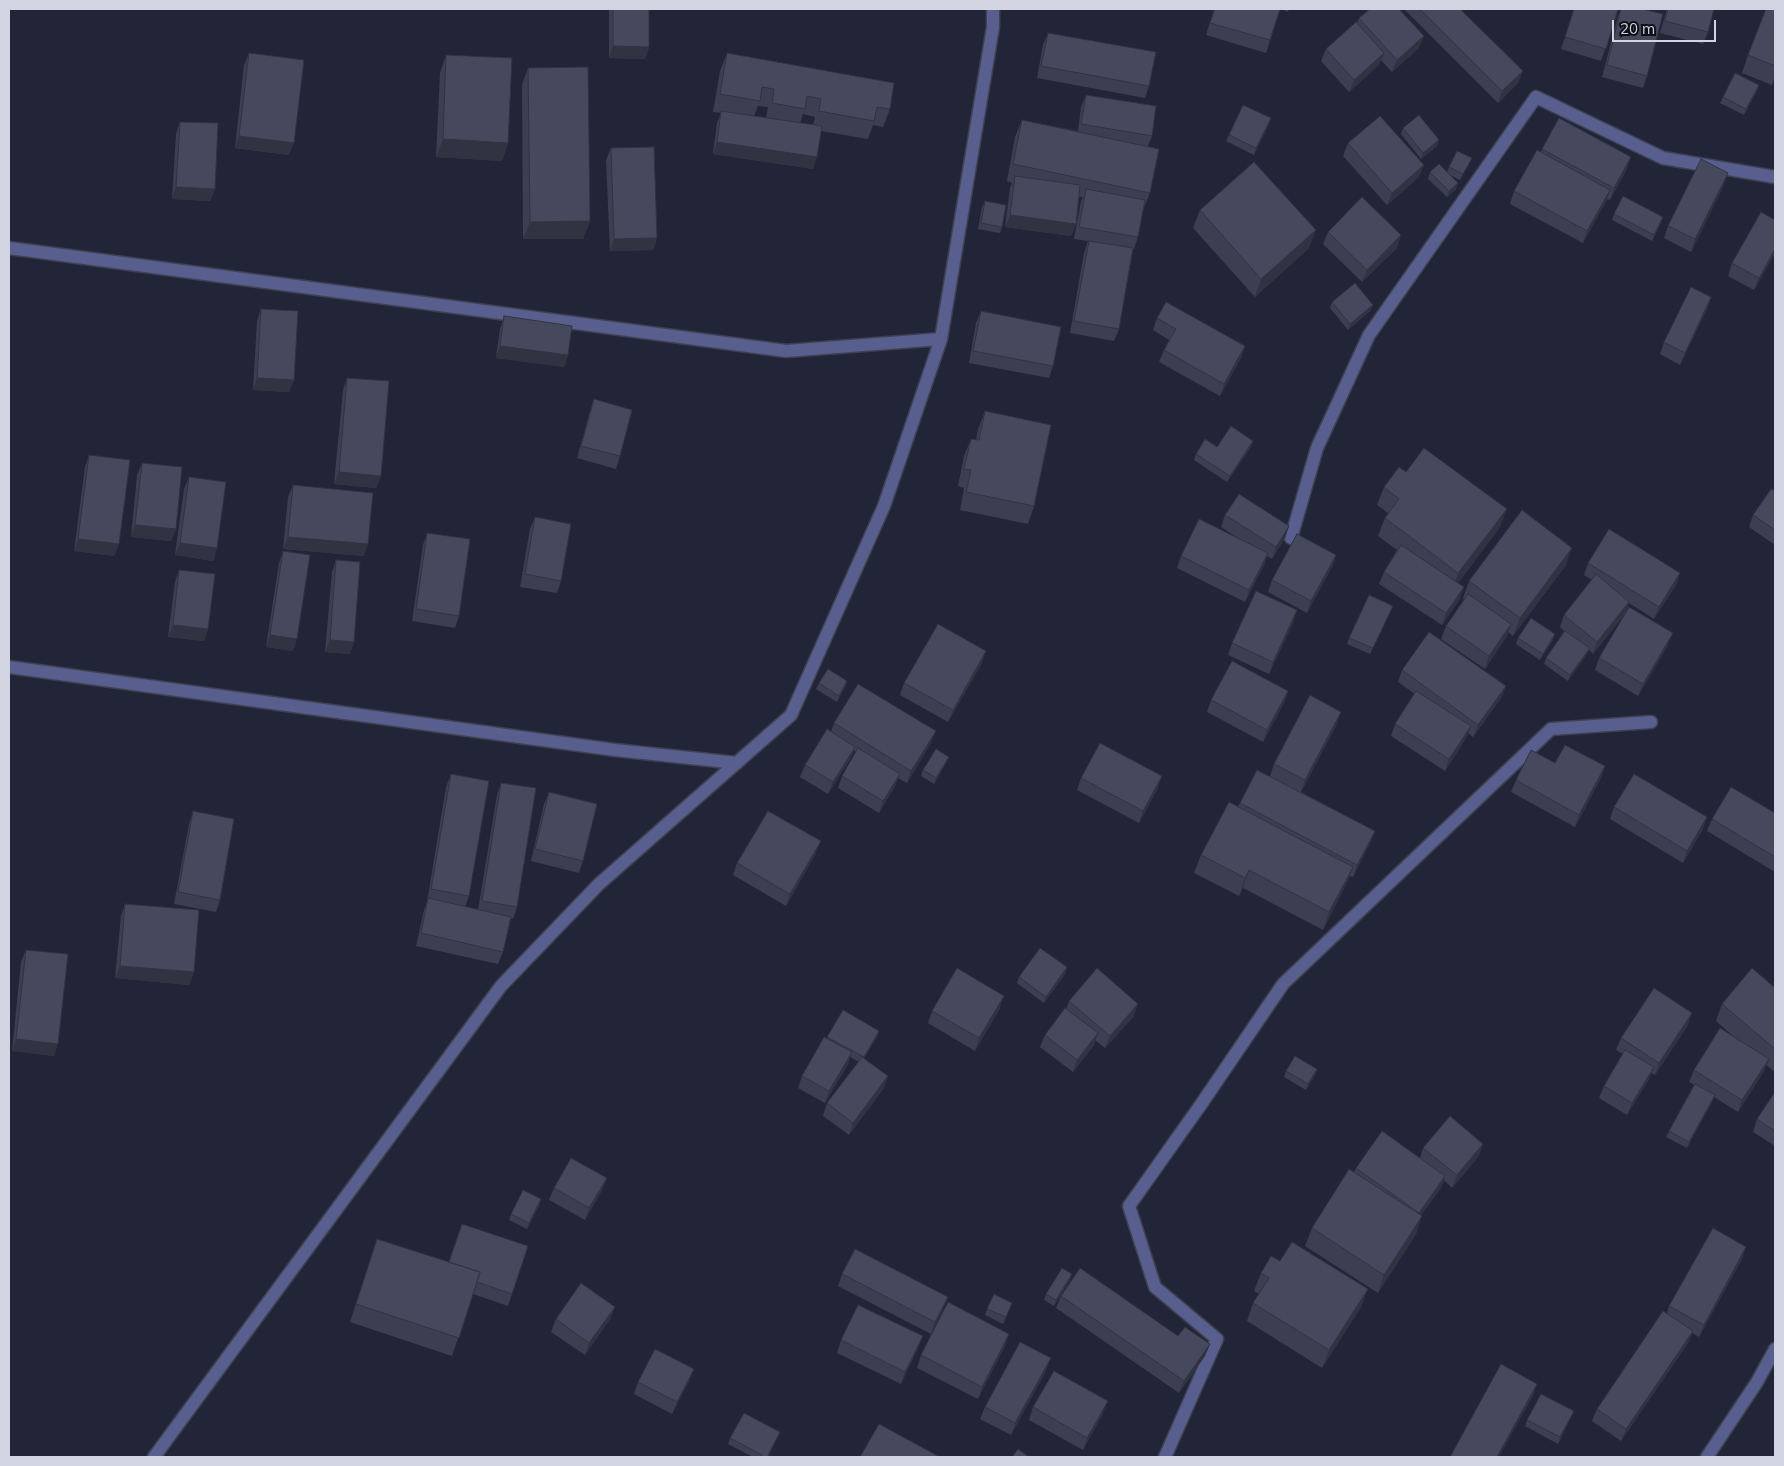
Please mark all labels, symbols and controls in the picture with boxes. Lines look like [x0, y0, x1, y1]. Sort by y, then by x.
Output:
scale bar [1614, 10, 1718, 42]
text: 20 m [1620, 19, 1655, 38]

